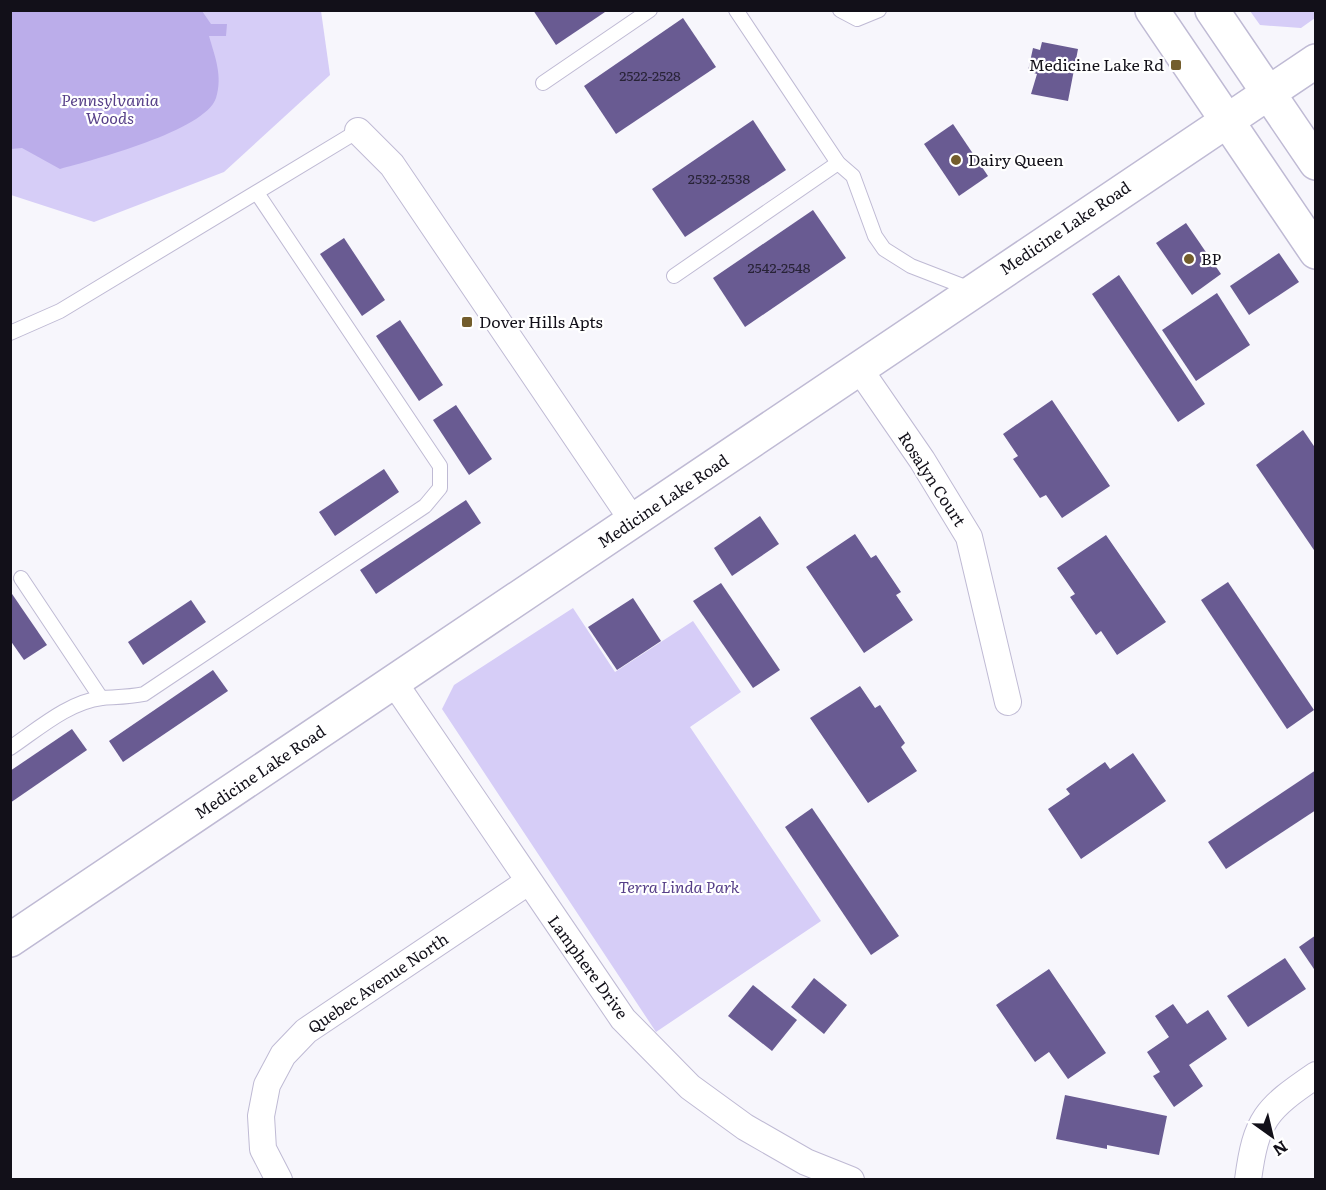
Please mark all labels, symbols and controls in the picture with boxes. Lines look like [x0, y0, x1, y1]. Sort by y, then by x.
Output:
place label: Medicine Lake Rd [1029, 52, 1164, 76]
marker: Medicine Lake Rd [1169, 58, 1183, 72]
house number: 2522-2528 [619, 65, 681, 85]
park label: Pennsylvania Woods [61, 87, 160, 129]
place label: Dairy Queen [968, 147, 1064, 171]
marker: Dairy Queen [949, 153, 963, 167]
house number: 2532-2538 [688, 168, 750, 188]
street label: Medicine Lake Road [994, 174, 1135, 280]
place label: BP [1201, 246, 1222, 270]
marker: BP [1182, 252, 1196, 266]
house number: 2542-2548 [747, 257, 811, 277]
place label: Dover Hills Apts [479, 309, 603, 333]
marker: Dover Hills Apts [460, 315, 474, 329]
street label: Rosalyn Court [893, 426, 973, 531]
street label: Medicine Lake Road [592, 447, 733, 553]
street label: Medicine Lake Road [189, 718, 330, 824]
park label: Terra Linda Park [618, 874, 740, 898]
street label: Lamphere Drive [543, 910, 635, 1023]
street label: Quebec Avenue North [302, 926, 453, 1038]
north arrow [1242, 1106, 1302, 1166]
text: N [1269, 1136, 1293, 1163]

